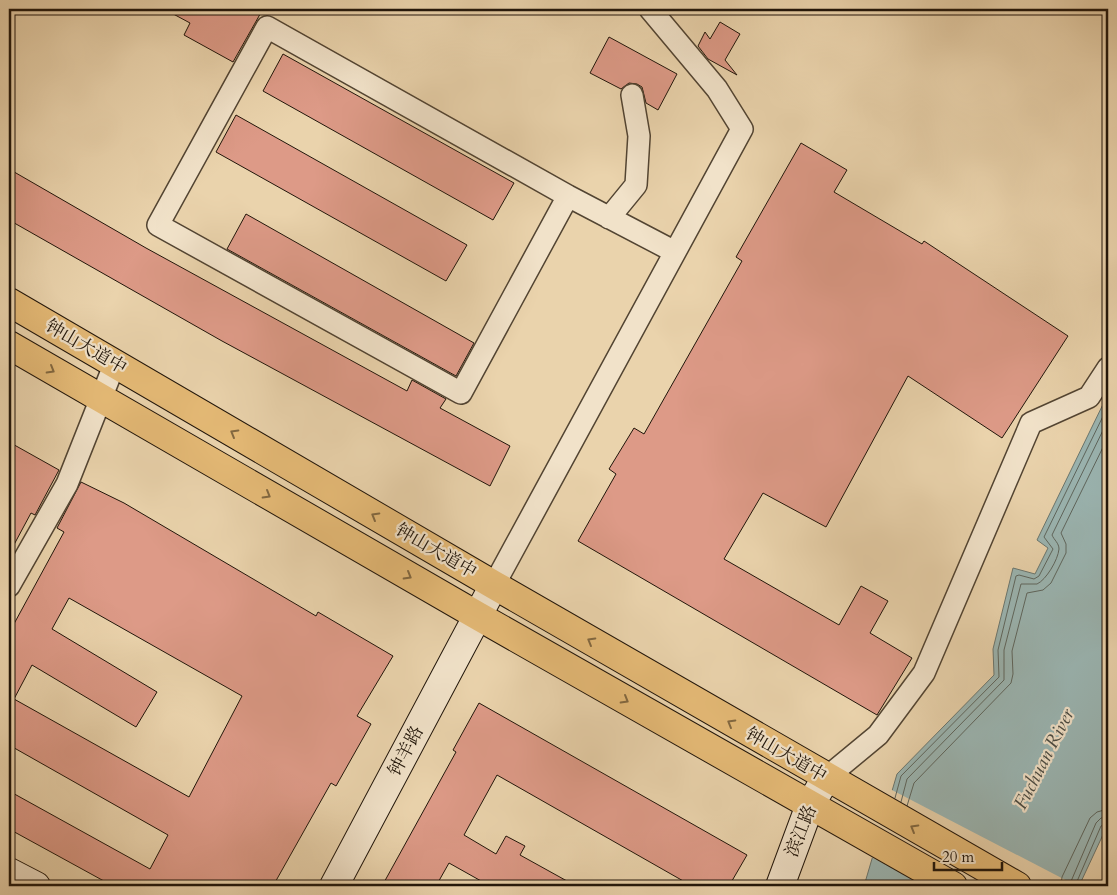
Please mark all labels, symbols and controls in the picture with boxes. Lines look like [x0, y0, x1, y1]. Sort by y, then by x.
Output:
street label: 钟山大道中 [41, 314, 131, 380]
one-way arrow [46, 363, 55, 373]
one-way arrow [231, 430, 240, 440]
one-way arrow [262, 489, 271, 499]
one-way arrow [371, 512, 380, 522]
street label: 钟山大道中 [391, 518, 481, 584]
one-way arrow [403, 570, 412, 580]
one-way arrow [587, 638, 596, 648]
one-way arrow [620, 694, 629, 704]
water label: Fuchuan River [1008, 704, 1081, 814]
one-way arrow [728, 719, 737, 729]
street label: 钟羊路 [382, 721, 430, 781]
street label: 钟山大道中 [741, 722, 831, 788]
street label: 滨江路 [779, 801, 823, 861]
one-way arrow [910, 824, 919, 834]
scale bar [934, 840, 1002, 872]
text: 20 m [942, 847, 974, 867]

